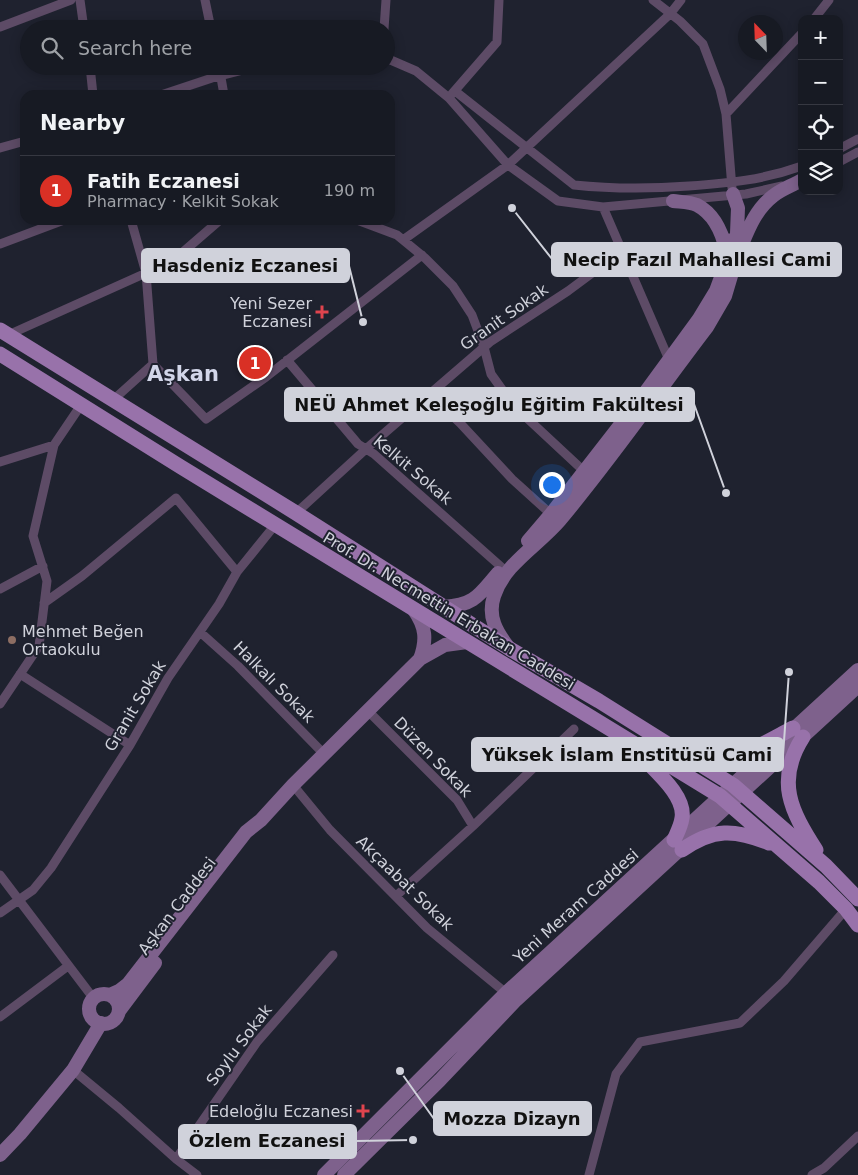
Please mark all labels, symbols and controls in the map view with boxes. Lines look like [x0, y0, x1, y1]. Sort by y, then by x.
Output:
north arrow [738, 15, 783, 60]
map controls [798, 15, 843, 195]
button: + [798, 15, 843, 60]
search box [20, 20, 395, 75]
icon: search [38, 34, 66, 62]
text: Search here [78, 37, 192, 59]
button: − [798, 60, 843, 105]
button: locate [798, 105, 843, 150]
text: Nearby [40, 111, 125, 135]
button: layers [798, 150, 843, 195]
text: Fatih Eczanesi [87, 170, 240, 192]
text: 1 [50, 181, 62, 200]
text: 190 m [324, 181, 375, 200]
text: Pharmacy · Kelkit Sokak [87, 192, 279, 211]
callout: Necip Fazıl Mahallesi Cami [552, 243, 841, 276]
callout: Hasdeniz Eczanesi [142, 249, 349, 282]
text: Necip Fazıl Mahallesi Cami [563, 249, 831, 270]
text: Hasdeniz Eczanesi [152, 255, 338, 276]
street label: Granit Sokak [456, 279, 552, 354]
place label: Yeni Sezer Eczanesi [229, 294, 312, 331]
marker: Yeni Sezer Eczanesi [316, 306, 328, 318]
pin: 1 [239, 344, 271, 382]
district label: Aşkan [147, 362, 219, 386]
callout: NEÜ Ahmet Keleşoğlu Eğitim Fakültesi [285, 388, 694, 421]
text: NEÜ Ahmet Keleşoğlu Eğitim Fakültesi [294, 394, 684, 415]
street label: Kelkit Sokak [370, 432, 457, 509]
your location [539, 472, 565, 498]
street label: Prof. Dr. Necmettin Erbakan Caddesi [320, 528, 578, 694]
place label: Mehmet Beğen Ortaokulu [22, 622, 144, 659]
marker: Mehmet Beğen Ortaokulu [6, 634, 18, 646]
street label: Halkalı Sokak [229, 637, 319, 727]
street label: Granit Sokak [100, 656, 170, 755]
street label: Düzen Sokak [390, 713, 476, 802]
callout: Yüksek İslam Enstitüsü Cami [472, 738, 783, 771]
text: Yüksek İslam Enstitüsü Cami [481, 744, 772, 765]
street label: Akçaabat Sokak [352, 832, 458, 935]
street label: Yeni Meram Caddesi [509, 845, 642, 968]
street label: Aşkan Caddesi [134, 853, 220, 959]
street label: Soylu Sokak [202, 1000, 276, 1089]
place label: Edeloğlu Eczanesi [209, 1102, 353, 1121]
callout: Mozza Dizayn [434, 1102, 591, 1135]
marker: Edeloğlu Eczanesi [357, 1105, 369, 1117]
text: Mozza Dizayn [443, 1108, 581, 1129]
callout: Özlem Eczanesi [179, 1125, 356, 1158]
text: Özlem Eczanesi [189, 1130, 345, 1151]

